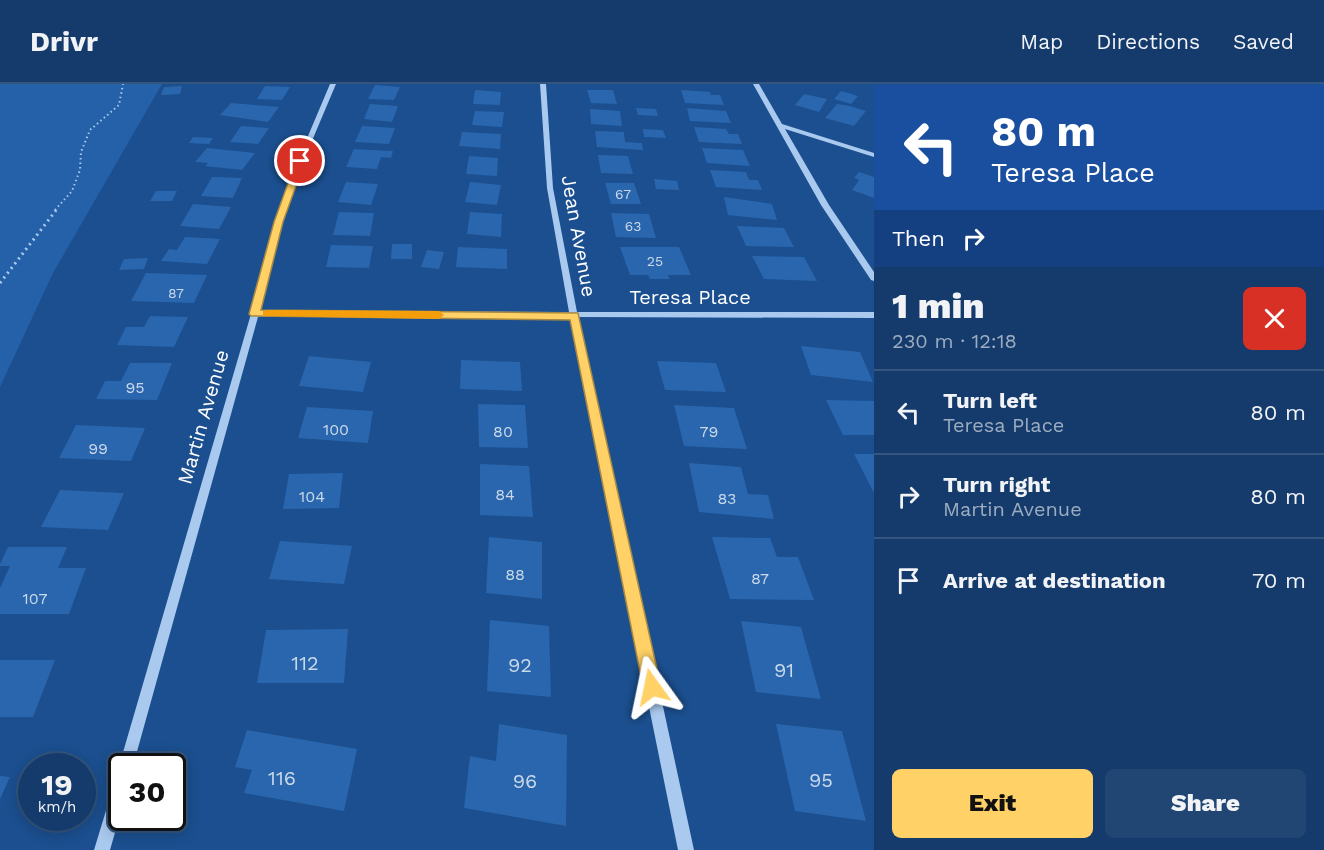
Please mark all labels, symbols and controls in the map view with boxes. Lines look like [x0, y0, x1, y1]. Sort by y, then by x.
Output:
text: Drivr [30, 25, 98, 58]
text: Map [1020, 29, 1063, 54]
text: Directions [1096, 29, 1200, 54]
text: Saved [1233, 29, 1294, 54]
text: 80 m [991, 107, 1096, 156]
icon: left [892, 108, 970, 186]
pin [274, 135, 325, 186]
icon: arrive [283, 144, 316, 177]
text: Teresa Place [991, 157, 1155, 189]
street label: Jean Avenue [556, 173, 602, 299]
house number: 67 [615, 186, 631, 202]
house number: 63 [625, 218, 641, 234]
icon: right [957, 222, 990, 255]
text: Then [892, 226, 945, 251]
house number: 25 [647, 253, 663, 269]
house number: 87 [168, 285, 184, 301]
street label: Teresa Place [629, 285, 751, 309]
text: 1 min [892, 285, 985, 327]
button: close [1243, 287, 1306, 350]
text: 230 m · 12:18 [892, 329, 1017, 353]
street label: Martin Avenue [172, 347, 234, 487]
house number: 95 [125, 378, 145, 397]
text: Turn left [943, 388, 1037, 413]
icon: left [892, 396, 925, 429]
text: 80 m [1250, 400, 1306, 425]
text: Teresa Place [943, 413, 1064, 437]
house number: 100 [323, 420, 349, 439]
house number: 80 [493, 422, 513, 441]
house number: 79 [700, 422, 718, 441]
house number: 99 [88, 439, 108, 458]
text: Turn right [943, 472, 1050, 497]
icon: right [892, 480, 925, 513]
text: 80 m [1250, 484, 1306, 509]
house number: 84 [495, 485, 515, 504]
house number: 104 [299, 487, 325, 506]
house number: 83 [718, 489, 736, 508]
text: Martin Avenue [943, 497, 1082, 521]
icon: arrive [892, 564, 925, 597]
house number: 88 [505, 565, 525, 584]
text: Arrive at destination [943, 568, 1166, 593]
text: 70 m [1252, 568, 1306, 593]
house number: 87 [751, 569, 769, 588]
house number: 107 [23, 589, 47, 608]
house number: 112 [291, 651, 319, 675]
house number: 92 [508, 653, 532, 677]
position arrow [620, 655, 684, 719]
house number: 91 [774, 658, 794, 682]
speed limit sign: 30 [108, 753, 186, 831]
house number: 116 [268, 766, 296, 790]
text: 19 [41, 767, 73, 802]
house number: 95 [809, 768, 833, 792]
house number: 96 [513, 769, 537, 793]
button: Exit [892, 769, 1093, 838]
button: Share [1105, 769, 1306, 838]
text: km/h [38, 798, 76, 816]

